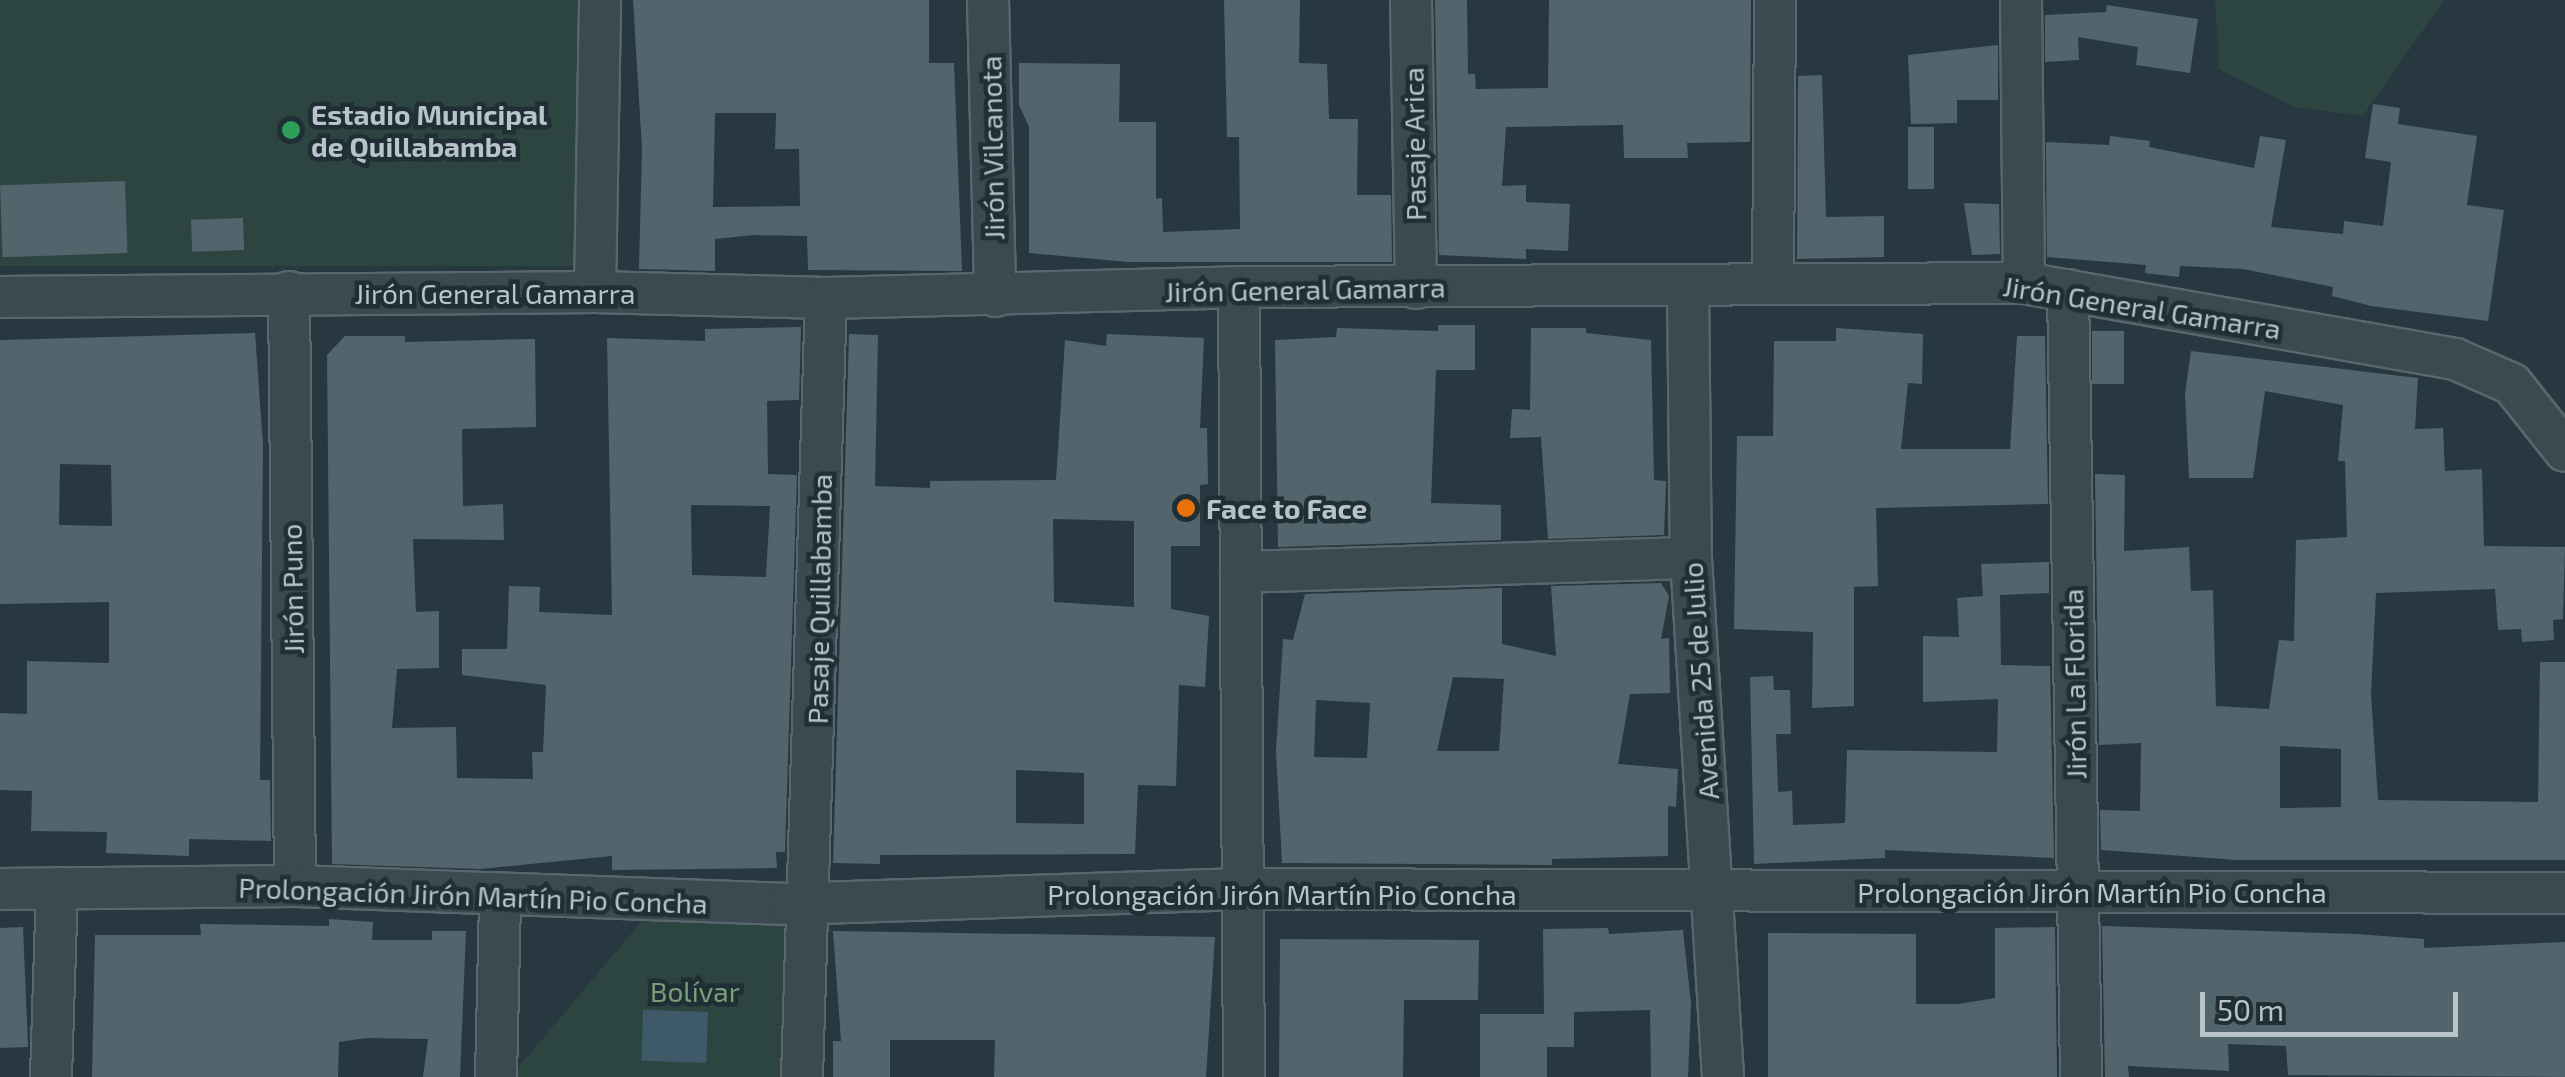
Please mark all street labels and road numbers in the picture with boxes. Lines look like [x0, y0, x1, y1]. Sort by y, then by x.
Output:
street label: Jirón Vilcanota [974, 55, 1010, 241]
street label: Pasaje Arica [1396, 67, 1432, 221]
street label: Jirón General Gamarra [2000, 268, 2284, 346]
street label: Jirón General Gamarra [1164, 270, 1446, 308]
street label: Jirón General Gamarra [354, 276, 636, 310]
street label: Pasaje Quillabamba [800, 473, 838, 725]
street label: Jirón Puno [274, 524, 310, 654]
street label: Avenida 25 de Julio [1675, 561, 1725, 801]
street label: Jirón La Florida [2056, 588, 2092, 780]
street label: Prolongación Jirón Martín Pio Concha [238, 870, 708, 920]
street label: Prolongación Jirón Martín Pio Concha [1857, 875, 2327, 909]
street label: Prolongación Jirón Martín Pio Concha [1047, 877, 1517, 911]

